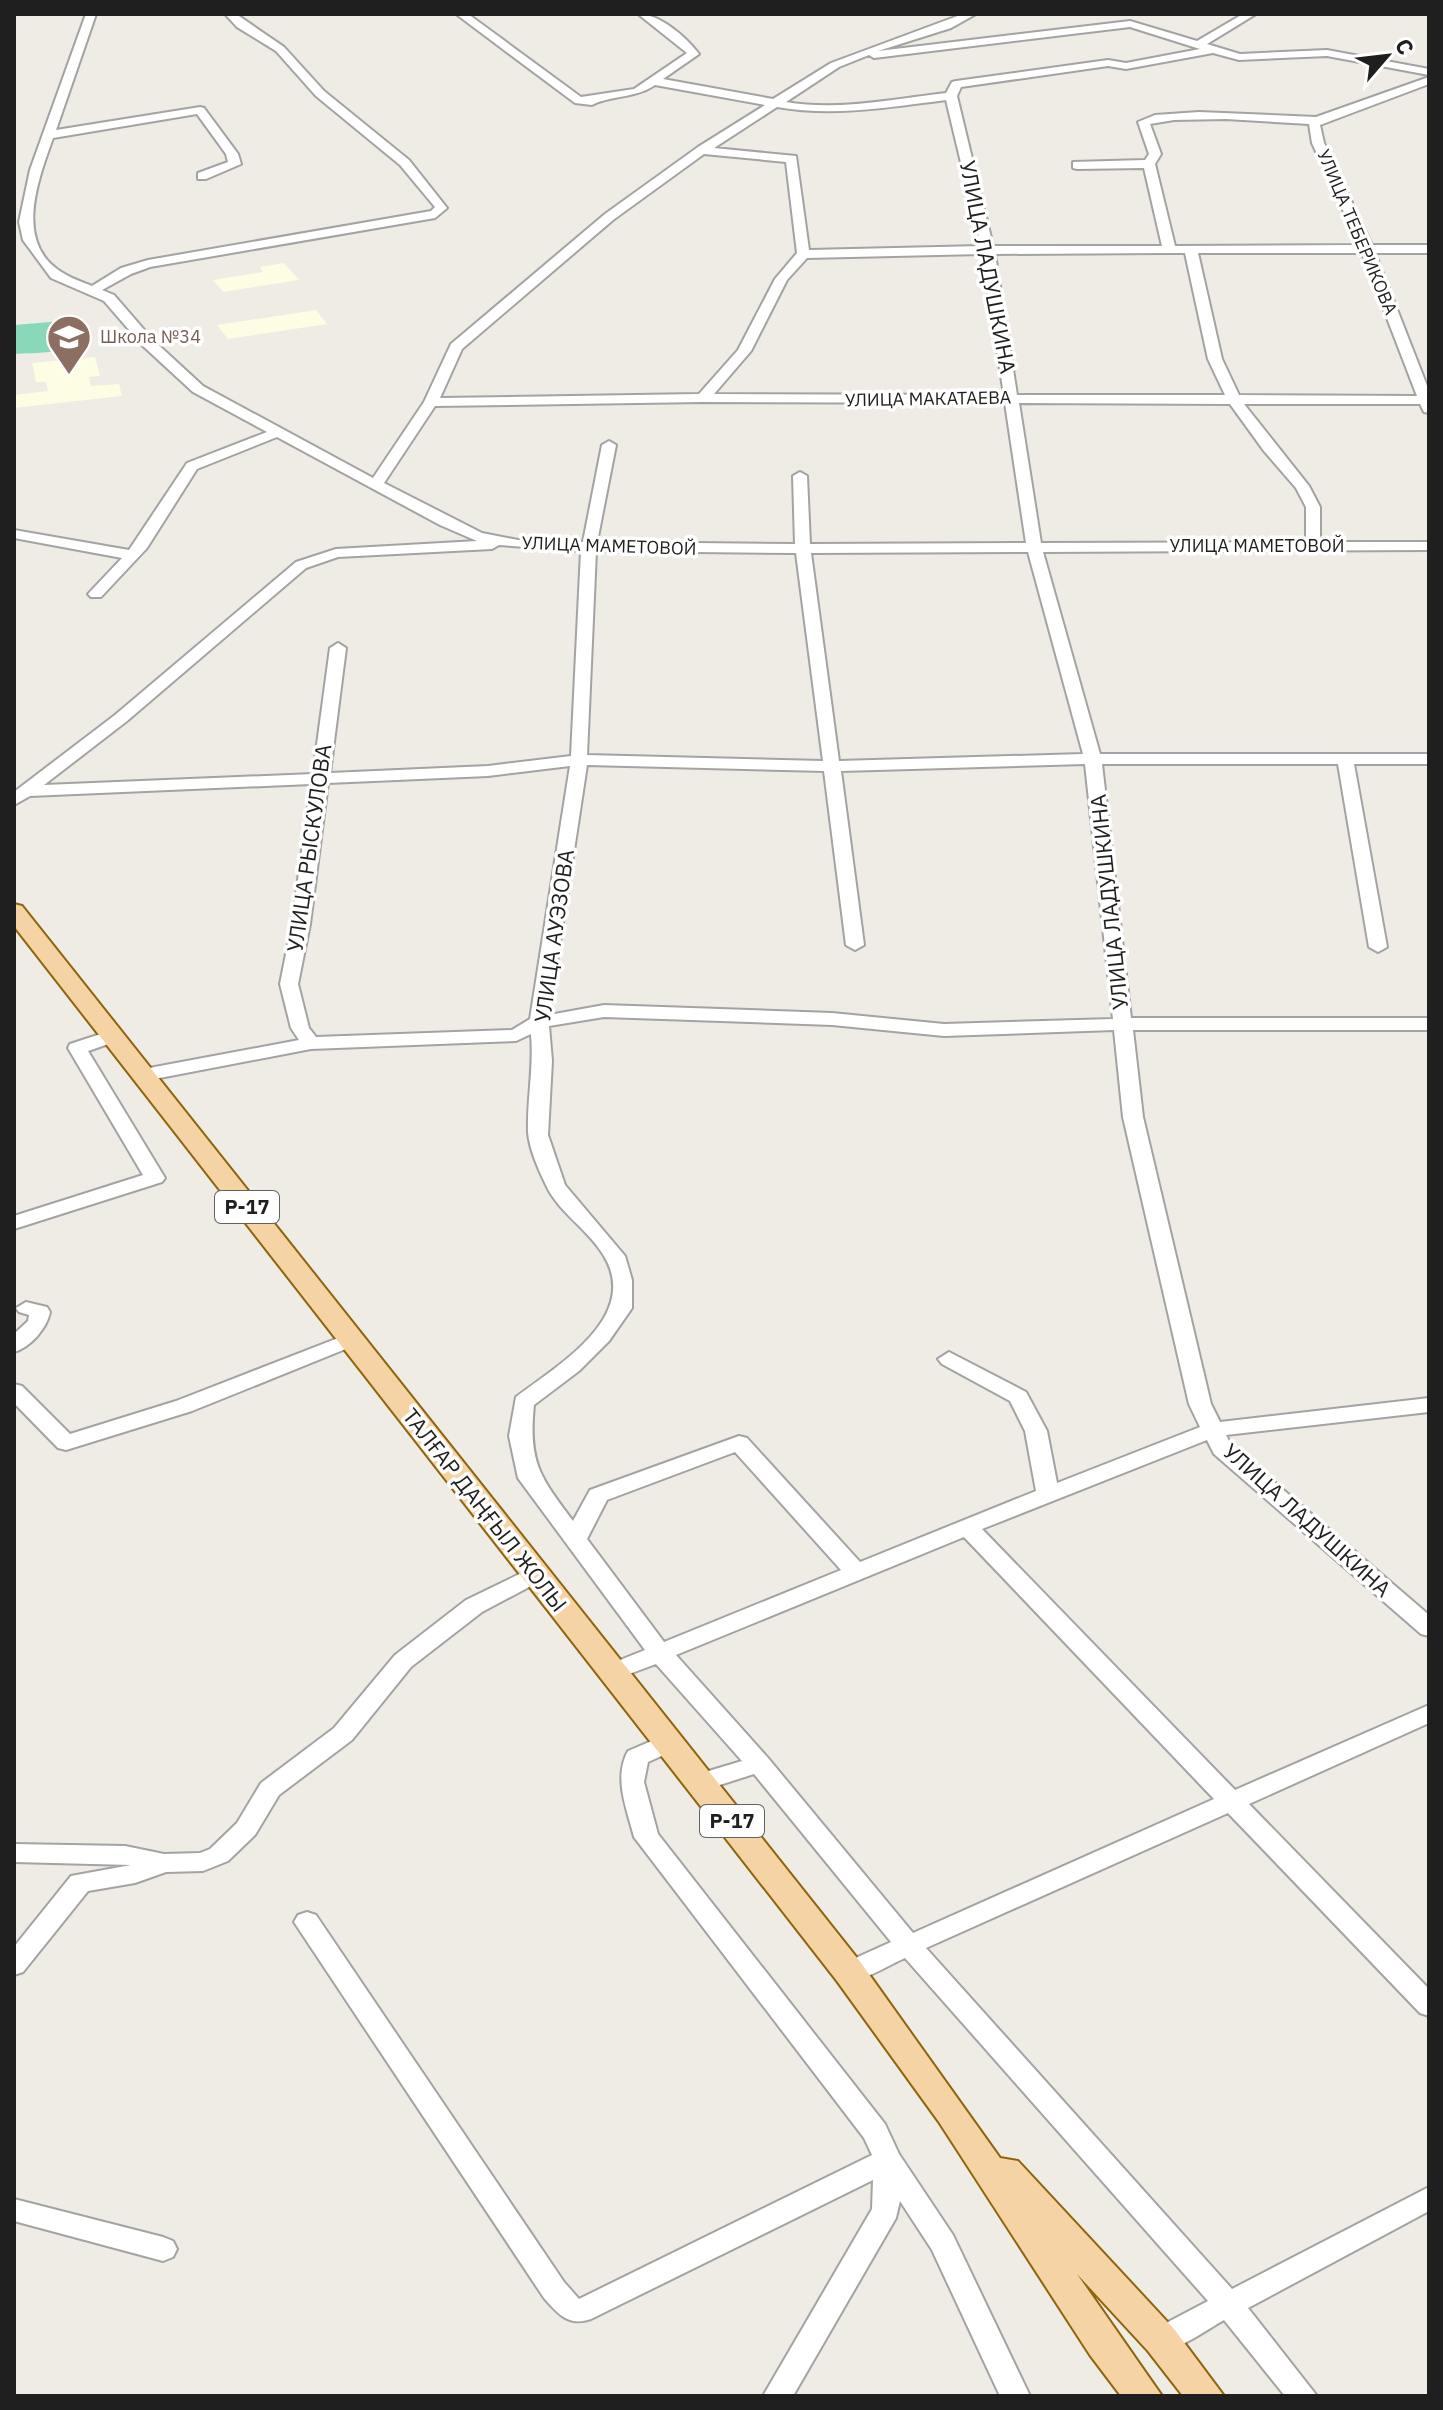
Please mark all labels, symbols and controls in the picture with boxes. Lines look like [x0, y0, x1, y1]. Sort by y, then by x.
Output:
north arrow [1347, 16, 1427, 96]
text: С [1389, 33, 1421, 60]
street label: УЛИЦА ТЕБЕРИКОВА [1312, 146, 1403, 318]
street label: УЛИЦА ЛАДУШКИНА [954, 158, 1023, 376]
school or university icon: Школа №34 [45, 313, 93, 376]
place label: Школа №34 [100, 325, 201, 348]
street label: УЛИЦА МАКАТАЕВА [845, 386, 1012, 411]
street label: УЛИЦА МАМЕТОВОЙ [521, 531, 697, 560]
street label: УЛИЦА МАМЕТОВОЙ [1170, 534, 1344, 557]
street label: УЛИЦА РЫСКУЛОВА [280, 742, 337, 954]
street label: УЛИЦА ЛАДУШКИНА [1083, 793, 1134, 1011]
street label: УЛИЦА АУЭЗОВА [527, 847, 580, 1024]
road number: P-17 [215, 1191, 279, 1223]
street label: ТАЛҒАР ДАҢҒЫЛ ЖОЛЫ [397, 1402, 574, 1617]
street label: УЛИЦА ЛАДУШКИНА [1217, 1436, 1398, 1603]
road number: P-17 [700, 1805, 764, 1837]

